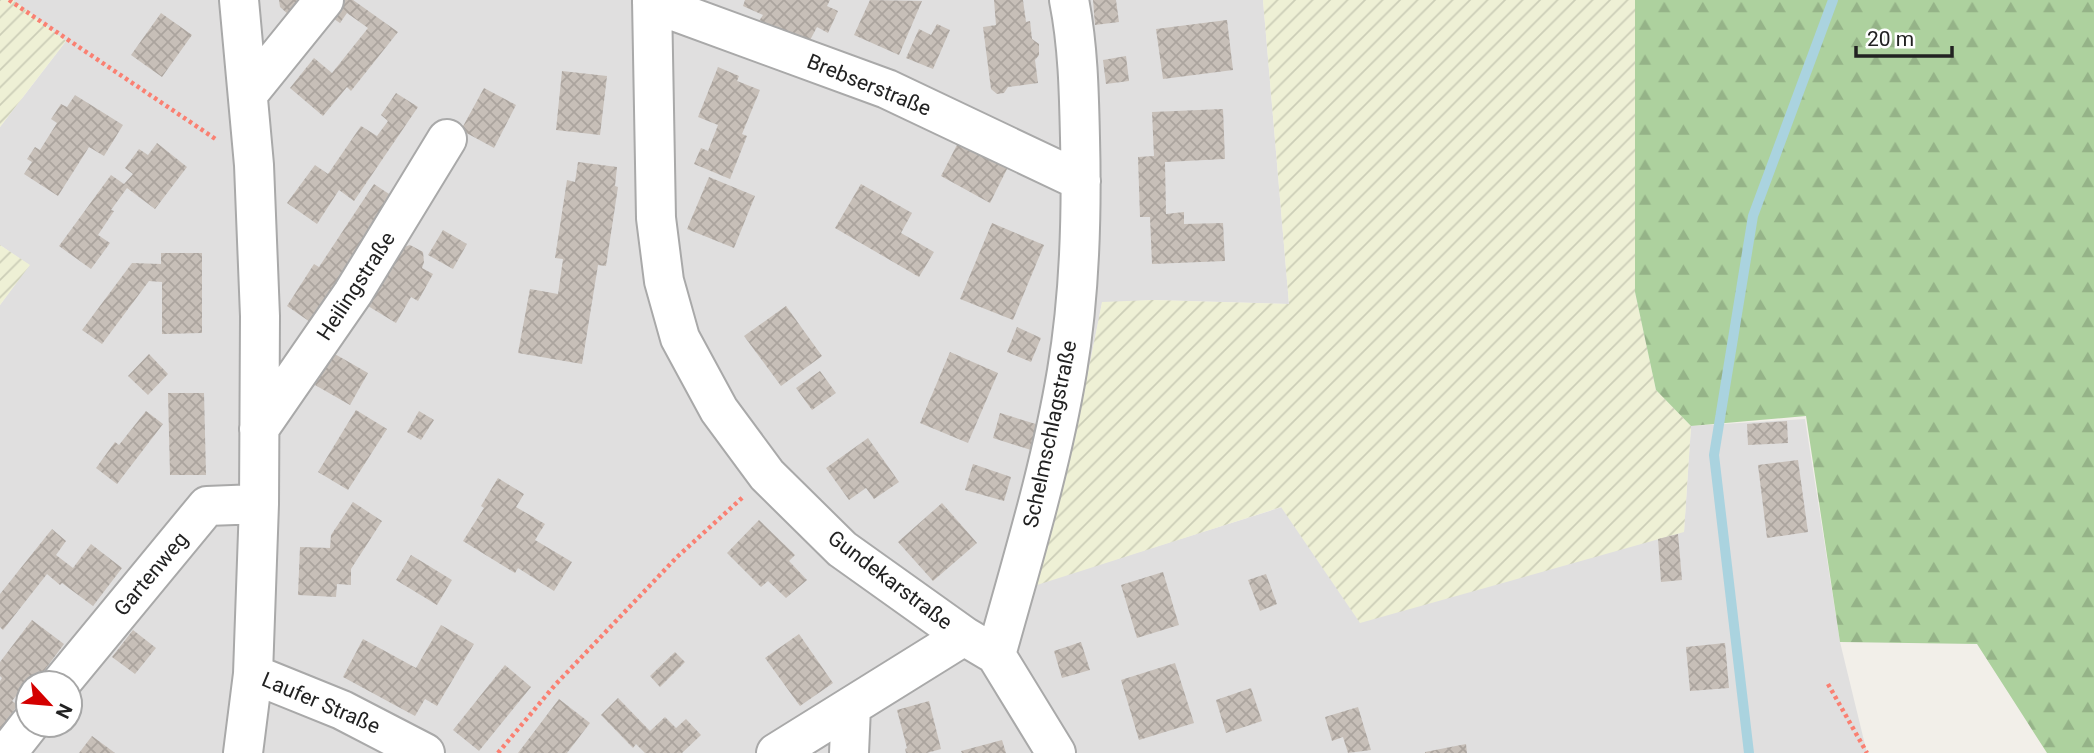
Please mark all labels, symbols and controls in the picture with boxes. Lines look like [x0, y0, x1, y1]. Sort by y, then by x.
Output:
scale bar [1856, 14, 1952, 58]
text: 20 m [1867, 27, 1914, 51]
street label: Brebserstraße [804, 49, 934, 121]
street label: Heilingstraße [312, 227, 400, 345]
street label: Schelmschlagstraße [1018, 338, 1082, 530]
street label: Gundekarstraße [823, 526, 957, 634]
street label: Gartenweg [109, 527, 193, 621]
street label: Laufer Straße [258, 667, 384, 739]
north arrow [14, 669, 84, 739]
text: N [51, 700, 77, 722]

